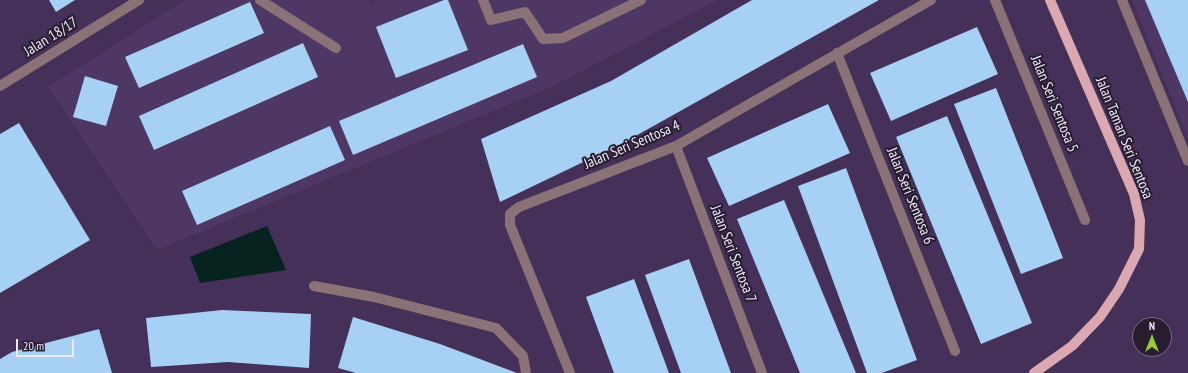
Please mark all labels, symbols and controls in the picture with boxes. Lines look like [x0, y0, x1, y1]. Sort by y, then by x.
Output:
street label: Jalan 18/17 [21, 13, 81, 61]
street label: Jalan Seri Sentosa 5 [1026, 53, 1082, 155]
street label: Jalan Taman Seri Sentosa [1091, 74, 1157, 202]
street label: Jalan Seri Sentosa 4 [581, 117, 683, 173]
street label: Jalan Seri Sentosa 6 [882, 145, 938, 247]
street label: Jalan Seri Sentosa 7 [706, 203, 760, 305]
north arrow [1132, 317, 1172, 357]
text: N [1149, 319, 1155, 333]
scale bar [18, 331, 76, 357]
text: 20 m [23, 338, 44, 353]

